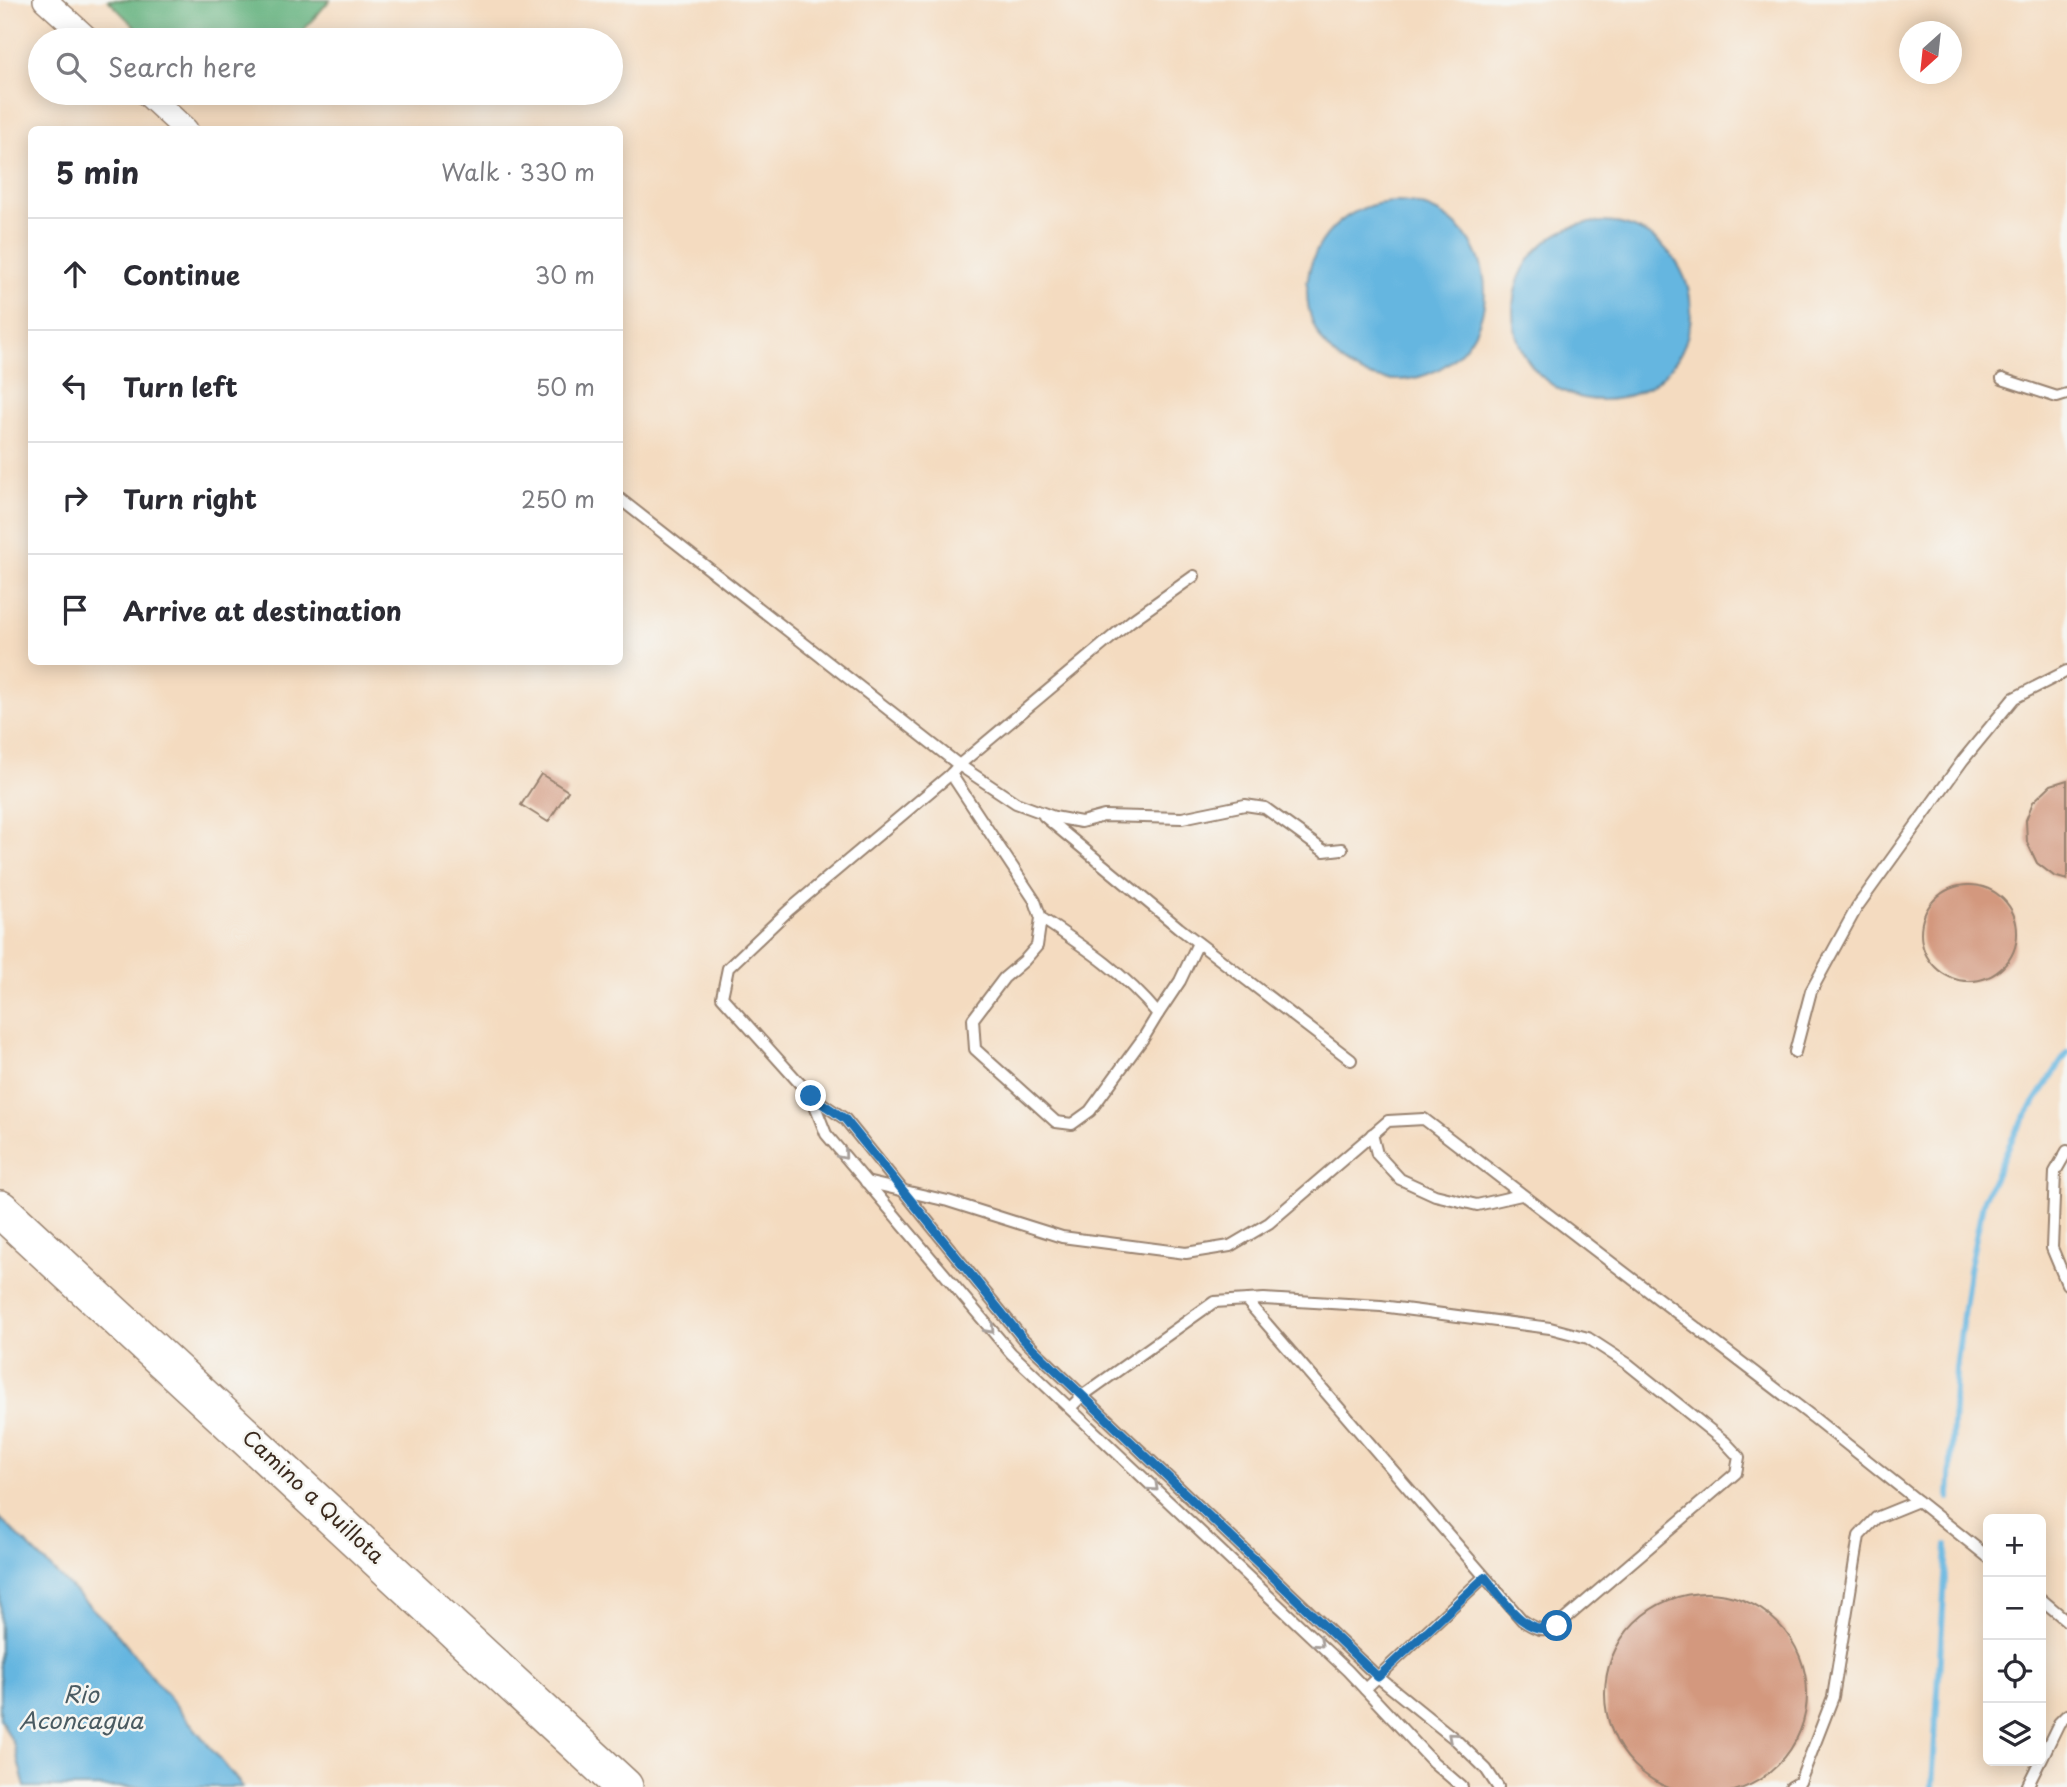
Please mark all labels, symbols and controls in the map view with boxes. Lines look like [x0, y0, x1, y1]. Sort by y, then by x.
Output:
north arrow [1899, 21, 1962, 84]
search box [28, 28, 623, 105]
text: Search here [108, 47, 257, 86]
icon: search [52, 48, 90, 86]
text: 5 min [56, 149, 139, 194]
text: Walk · 330 m [441, 154, 595, 189]
icon: ahead [56, 255, 94, 293]
text: Continue [123, 255, 240, 294]
text: 30 m [534, 257, 595, 292]
icon: left [56, 367, 94, 405]
text: Turn left [123, 367, 238, 406]
text: 50 m [535, 369, 595, 404]
icon: right [56, 479, 94, 517]
text: Turn right [123, 479, 257, 518]
text: 250 m [521, 481, 595, 516]
icon: arrive [56, 591, 94, 629]
text: Arrive at destination [123, 591, 402, 630]
route end [795, 1080, 826, 1111]
one-way arrow [835, 1147, 848, 1160]
one-way arrow [981, 1321, 994, 1334]
street label: Camino a Quillota [236, 1421, 393, 1570]
one-way arrow [1145, 1479, 1158, 1491]
map controls [1983, 1514, 2046, 1766]
button: + [1983, 1514, 2046, 1577]
button: − [1983, 1577, 2046, 1640]
route start [1541, 1610, 1572, 1641]
one-way arrow [1311, 1635, 1324, 1647]
button: locate [1983, 1640, 2046, 1703]
water label: Rio Aconcagua [19, 1676, 144, 1737]
button: layers [1983, 1703, 2046, 1766]
one-way arrow [1447, 1733, 1460, 1745]

